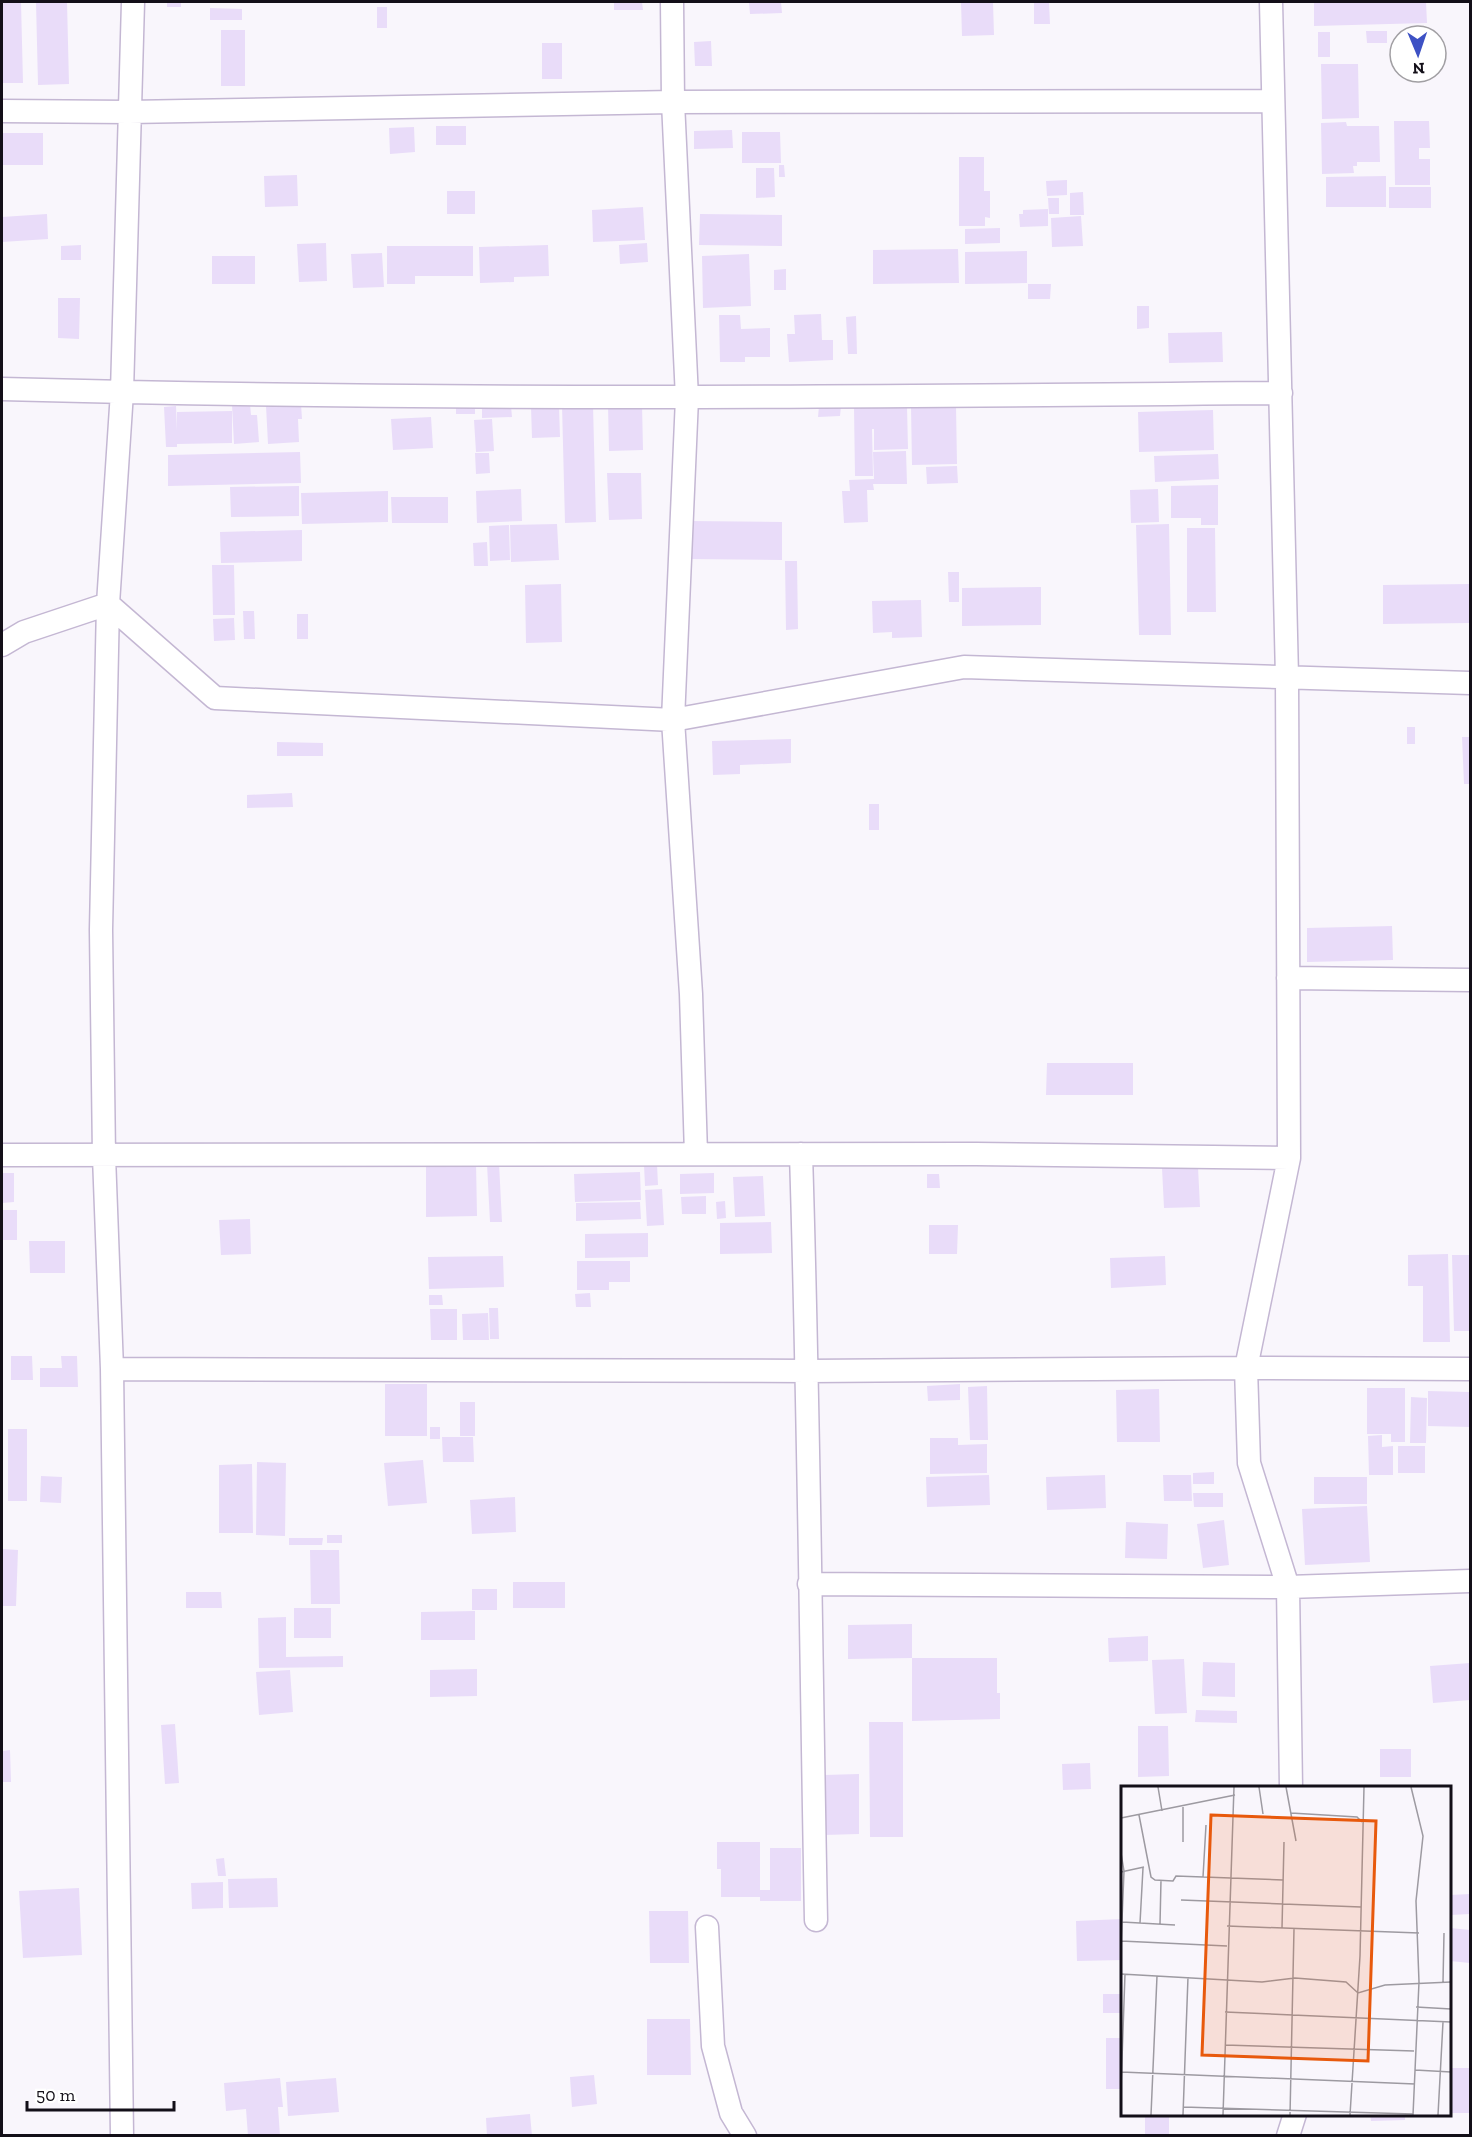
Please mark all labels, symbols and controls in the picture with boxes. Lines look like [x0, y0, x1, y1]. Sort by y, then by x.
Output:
north arrow [1388, 24, 1448, 84]
text: N [1412, 59, 1425, 78]
inset map [1121, 1786, 1451, 2116]
scale bar [27, 2074, 174, 2112]
text: 50 m [36, 2084, 76, 2106]

